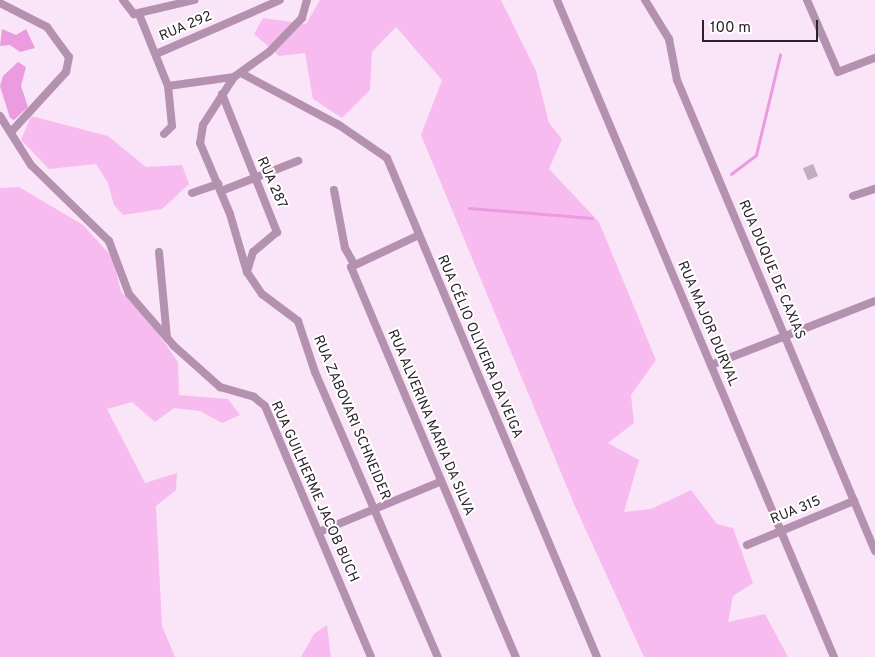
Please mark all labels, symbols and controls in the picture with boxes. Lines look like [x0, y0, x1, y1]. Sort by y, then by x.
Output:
street label: RUA 292 [157, 8, 215, 46]
scale bar [705, 10, 821, 42]
text: 100 m [710, 19, 751, 38]
street label: RUA 287 [252, 154, 290, 212]
street label: RUA DUQUE DE CAXIAS [734, 197, 808, 343]
street label: RUA CÉLIO OLIVEIRA DA VEIGA [432, 252, 526, 442]
street label: RUA MAJOR DURVAL [673, 259, 741, 389]
street label: RUA ALVERINA MARIA DA SILVA [382, 326, 478, 520]
street label: RUA ZABOVARI SCHNEIDER [309, 333, 393, 503]
street label: RUA GUILHERME JACOB BUCH [266, 399, 362, 585]
street label: RUA 315 [768, 493, 824, 529]

